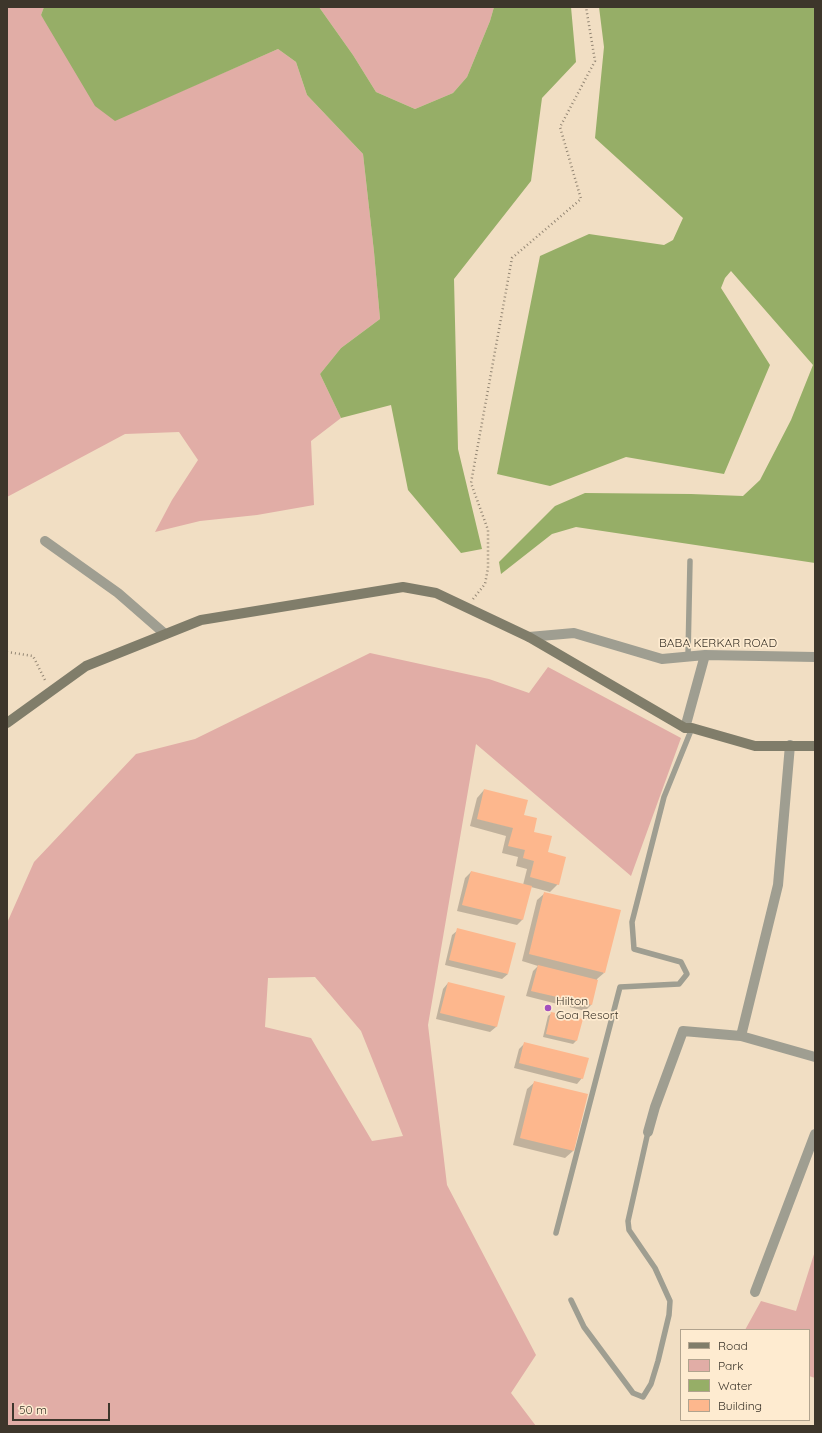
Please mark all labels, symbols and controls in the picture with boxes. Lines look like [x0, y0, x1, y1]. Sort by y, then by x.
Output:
street label: BABA KERKAR ROAD [659, 636, 777, 650]
place label: Hilton Goa Resort [556, 994, 618, 1022]
marker: Hilton Goa Resort [543, 1003, 553, 1013]
legend [680, 1329, 810, 1421]
text: Road [718, 1338, 748, 1353]
text: Park [718, 1358, 743, 1373]
text: Water [718, 1378, 752, 1393]
scale bar [14, 1395, 112, 1421]
text: Building [718, 1398, 762, 1413]
text: 50 m [19, 1402, 47, 1417]

